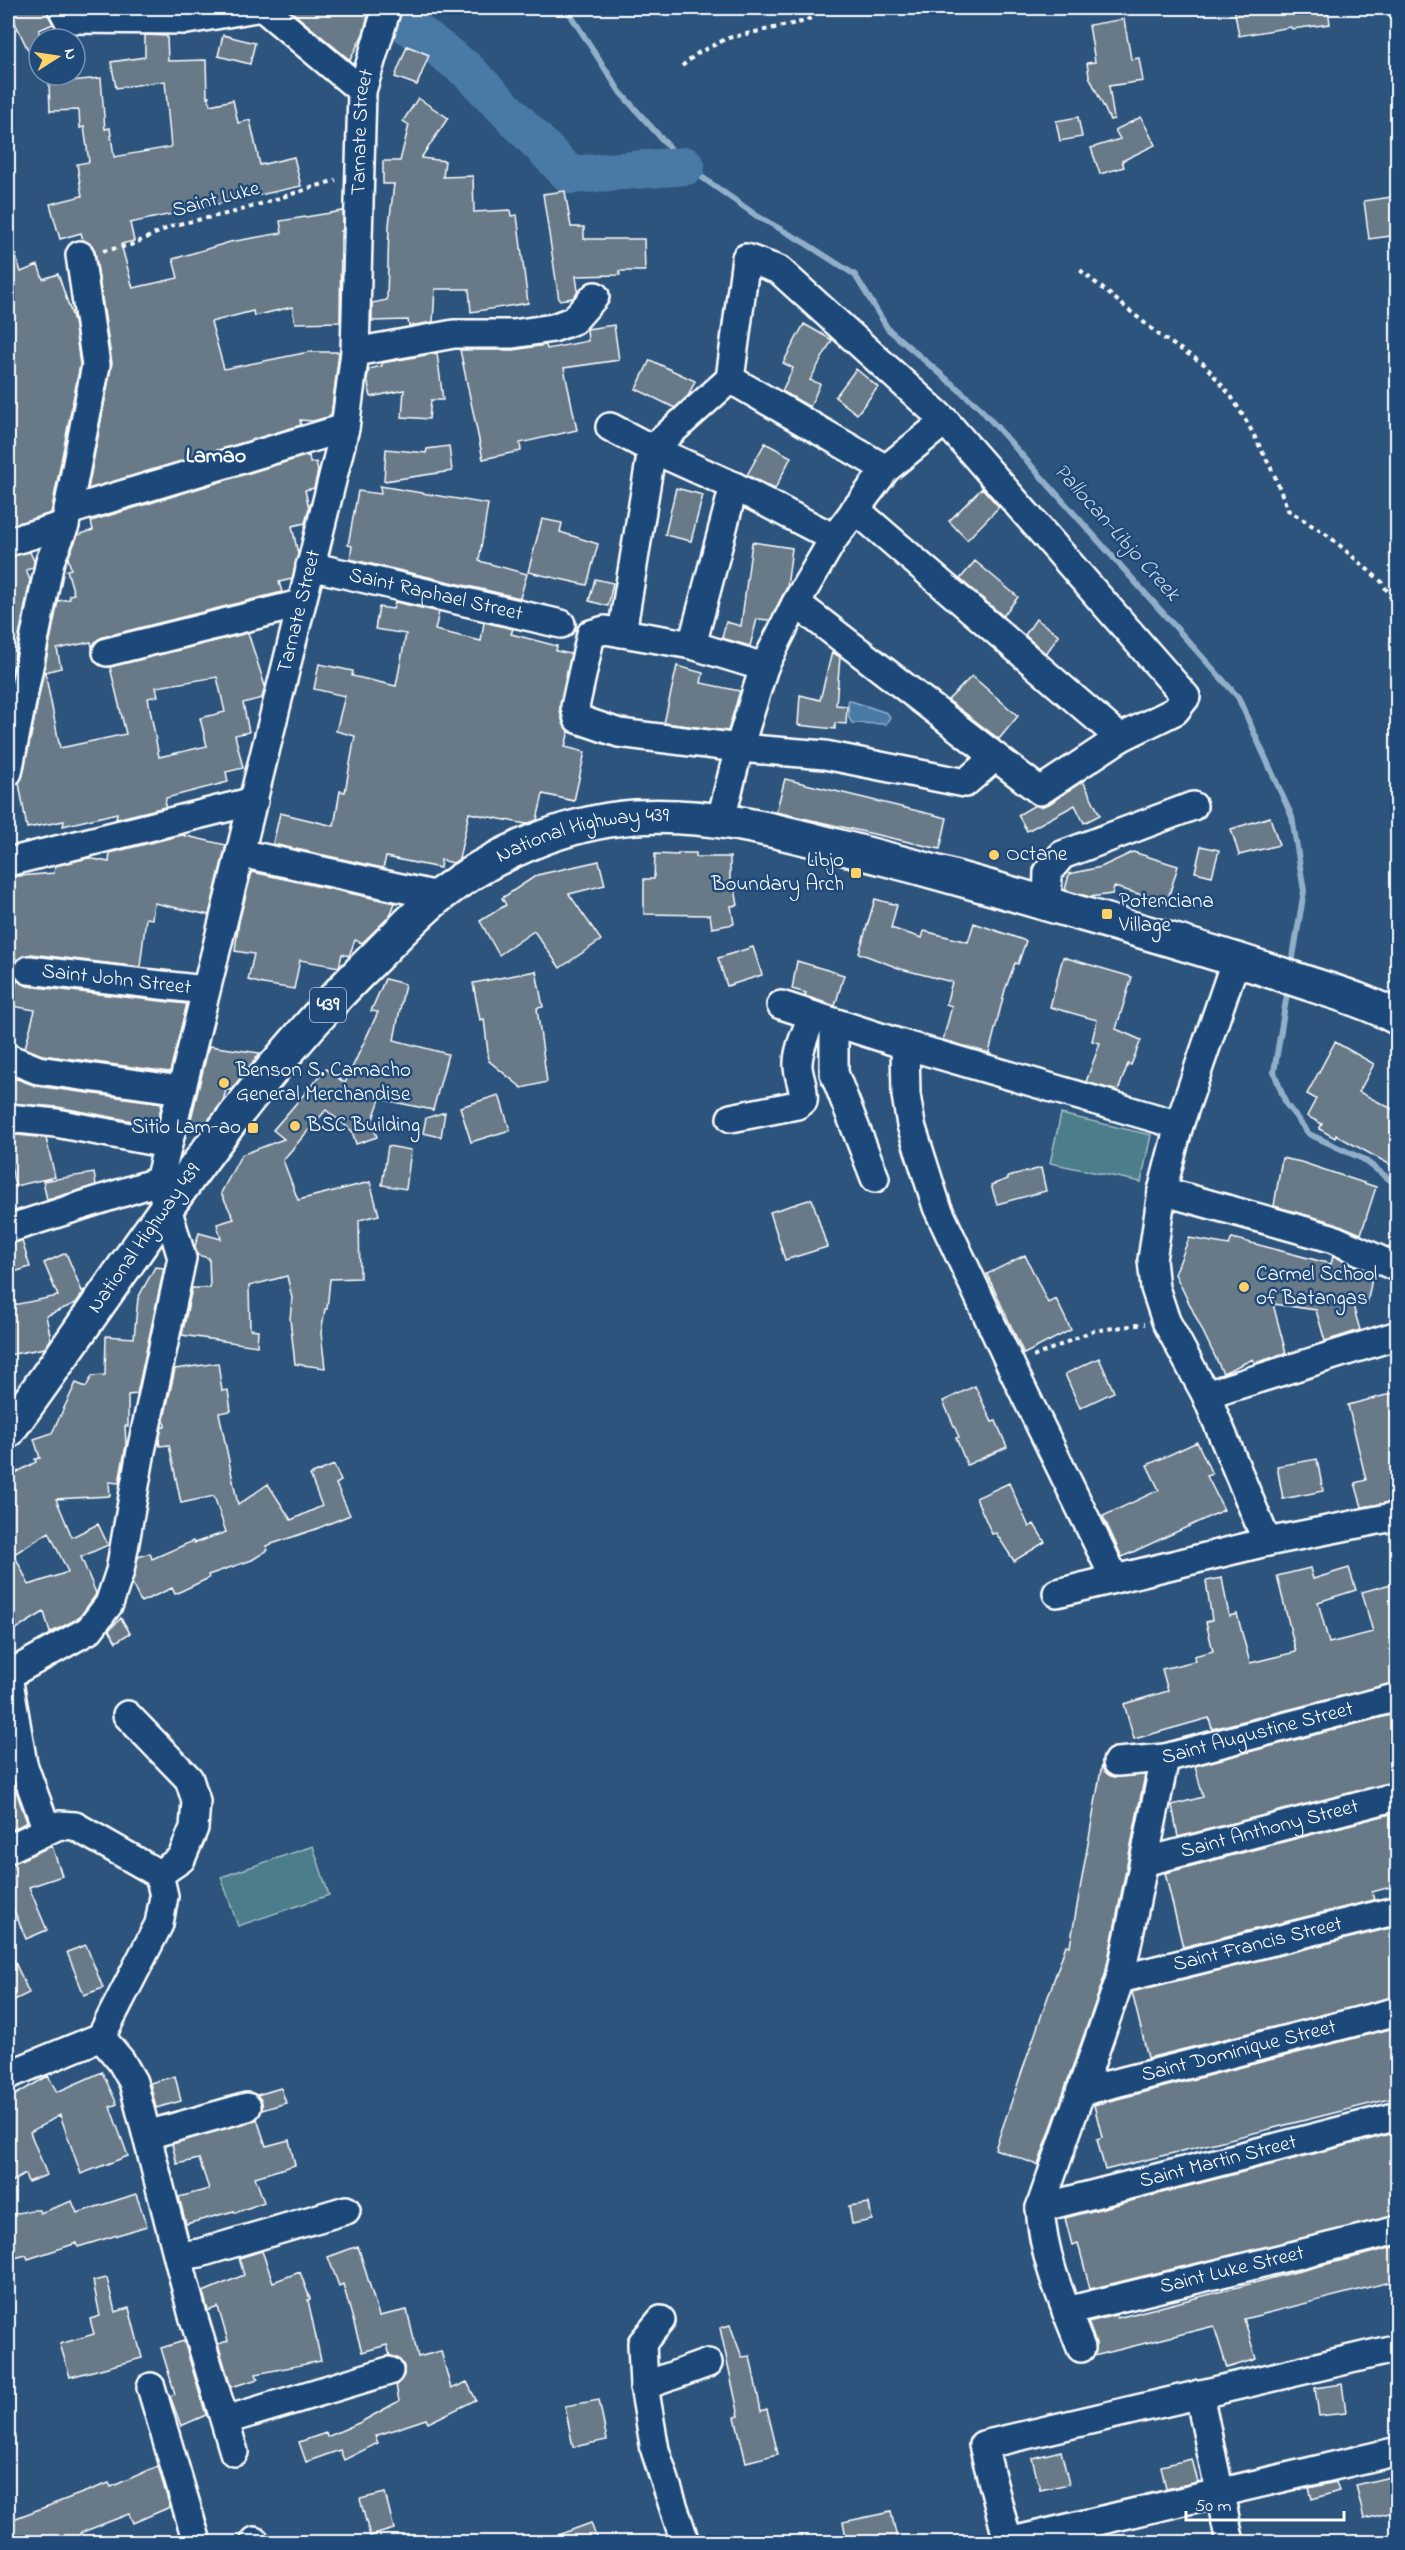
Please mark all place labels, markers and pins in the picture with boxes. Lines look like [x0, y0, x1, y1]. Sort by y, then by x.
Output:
place label: Octane [1006, 840, 1068, 870]
place label: Libjo Boundary Arch [710, 846, 844, 902]
marker: Octane [987, 848, 1001, 862]
marker: Libjo Boundary Arch [849, 866, 863, 880]
place label: Potenciana Village [1118, 887, 1214, 943]
marker: Potenciana Village [1100, 907, 1114, 921]
place label: Benson S. Camacho General Merchandise [235, 1056, 411, 1110]
marker: Benson S. Camacho General Merchandise [217, 1076, 231, 1090]
place label: BSC Building [306, 1111, 420, 1143]
place label: Sitio Lam-ao [131, 1113, 241, 1143]
marker: BSC Building [288, 1119, 302, 1133]
marker: Sitio Lam-ao [246, 1121, 260, 1135]
place label: Carmel School of Batangas [1256, 1260, 1377, 1316]
marker: Carmel School of Batangas [1237, 1280, 1251, 1294]

